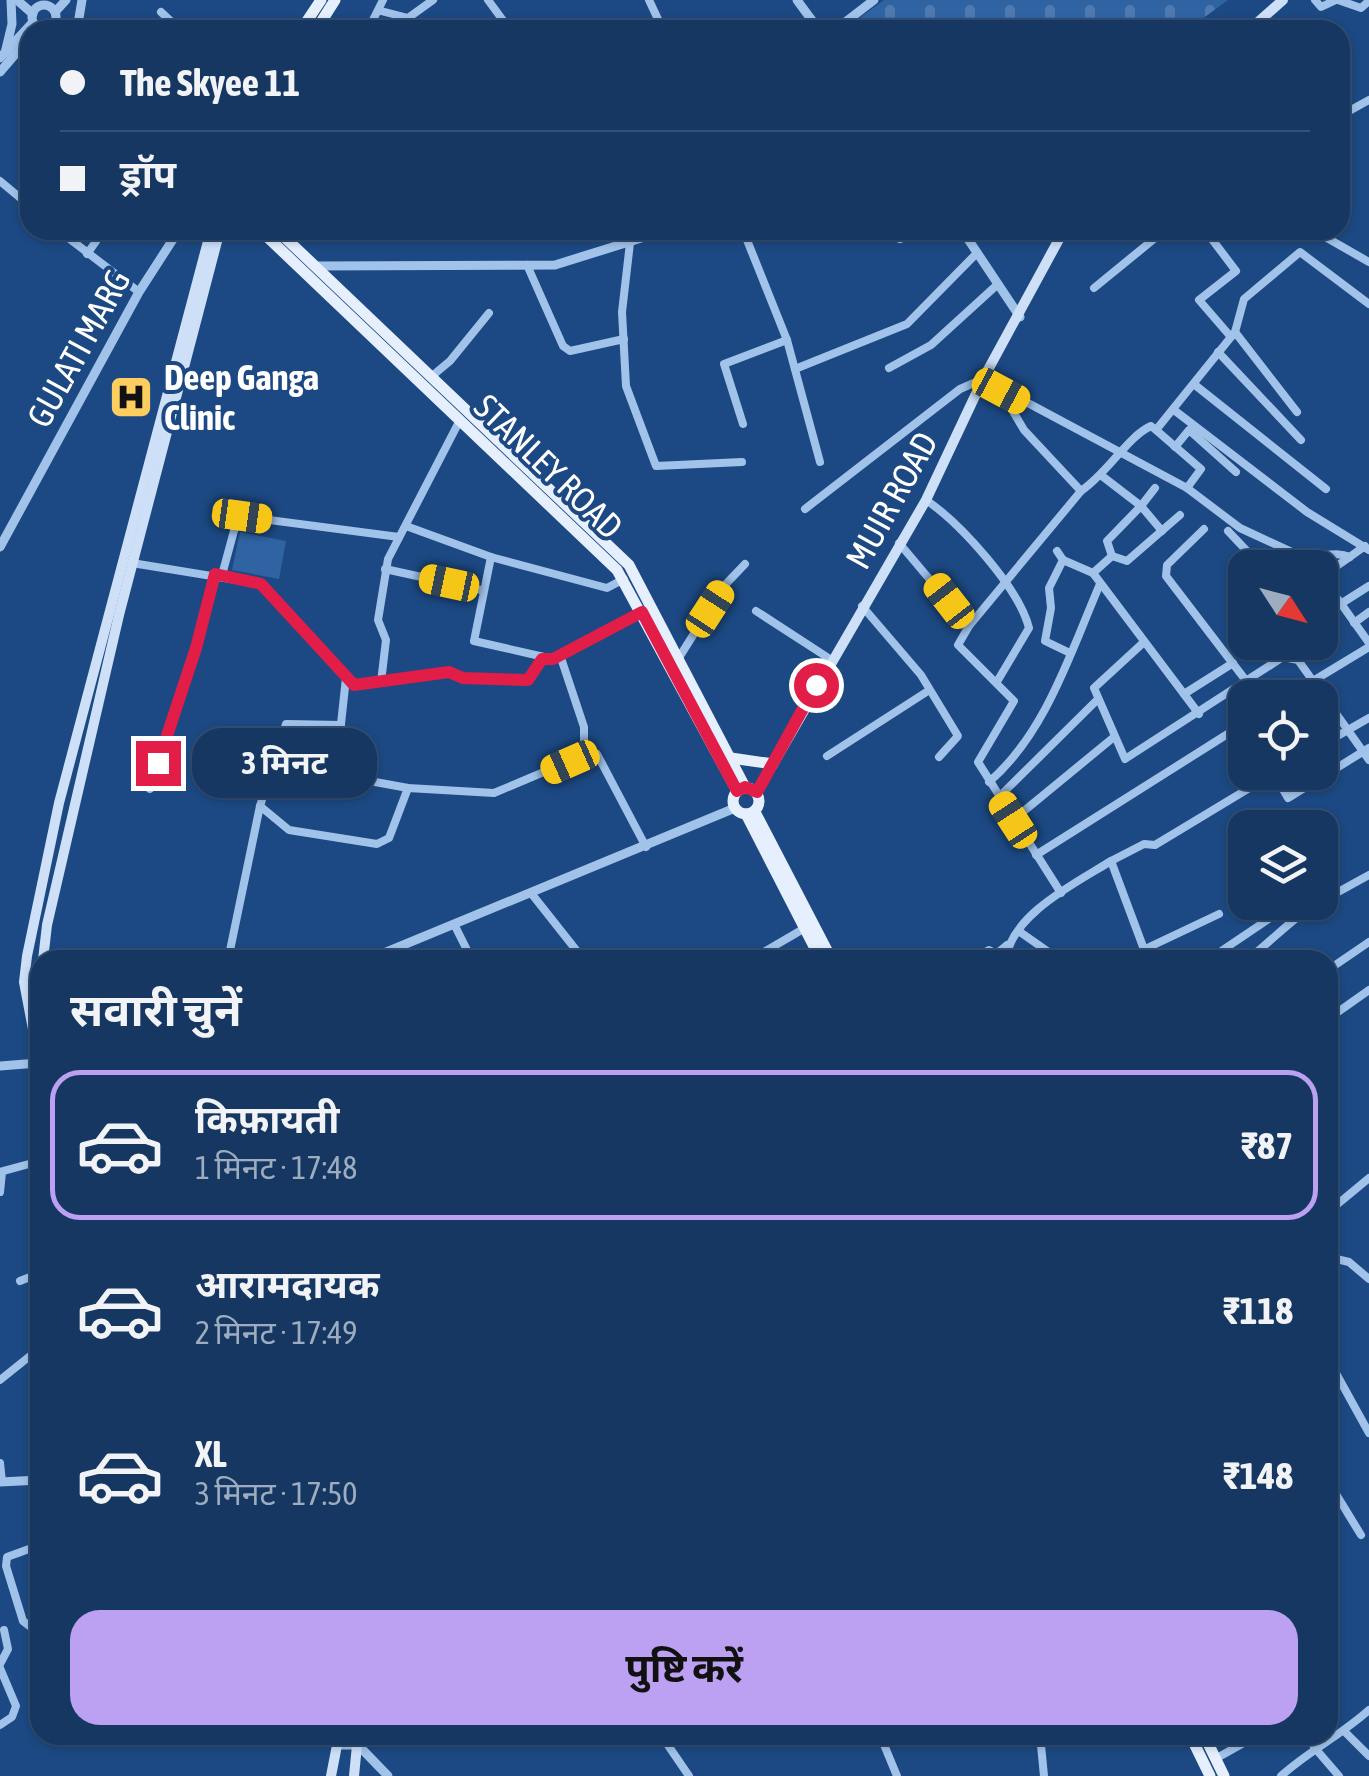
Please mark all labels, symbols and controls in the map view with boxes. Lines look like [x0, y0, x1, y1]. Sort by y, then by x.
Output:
text: The Skyee 11 [120, 61, 300, 104]
text: ड्रॉप [120, 153, 176, 196]
street label: GULATI MARG [18, 262, 138, 434]
place label: Deep Ganga Clinic [164, 357, 319, 437]
car [967, 364, 1035, 418]
hospital icon: Deep Ganga Clinic [108, 374, 154, 420]
street label: STANLEY ROAD [467, 386, 631, 546]
street label: MUIR ROAD [837, 425, 945, 575]
car [210, 497, 274, 535]
north arrow [1228, 550, 1338, 660]
map controls [1228, 550, 1338, 920]
car [417, 562, 481, 604]
car [919, 568, 979, 634]
car [681, 576, 739, 642]
route start [794, 663, 839, 708]
button: locate [1228, 680, 1338, 790]
callout: 3 मिनट [193, 728, 378, 798]
car [536, 736, 604, 788]
route end [136, 741, 181, 786]
text: 3 मिनट [241, 744, 328, 781]
car [984, 787, 1042, 853]
button: layers [1228, 810, 1338, 920]
text: सवारी चुनें [70, 984, 242, 1036]
text: किफ़ायती [195, 1098, 339, 1141]
icon: car [75, 1100, 165, 1190]
text: ₹87 [1241, 1124, 1293, 1167]
text: 1 मिनट · 17:48 [195, 1149, 357, 1186]
text: आरामदायक [195, 1263, 379, 1306]
icon: car [75, 1265, 165, 1355]
text: ₹118 [1223, 1289, 1293, 1332]
text: 2 मिनट · 17:49 [195, 1314, 357, 1351]
icon: car [75, 1430, 165, 1520]
text: XL [195, 1432, 227, 1475]
text: ₹148 [1223, 1454, 1293, 1497]
text: 3 मिनट · 17:50 [195, 1475, 357, 1512]
button: पुष्टि करें [70, 1610, 1298, 1725]

